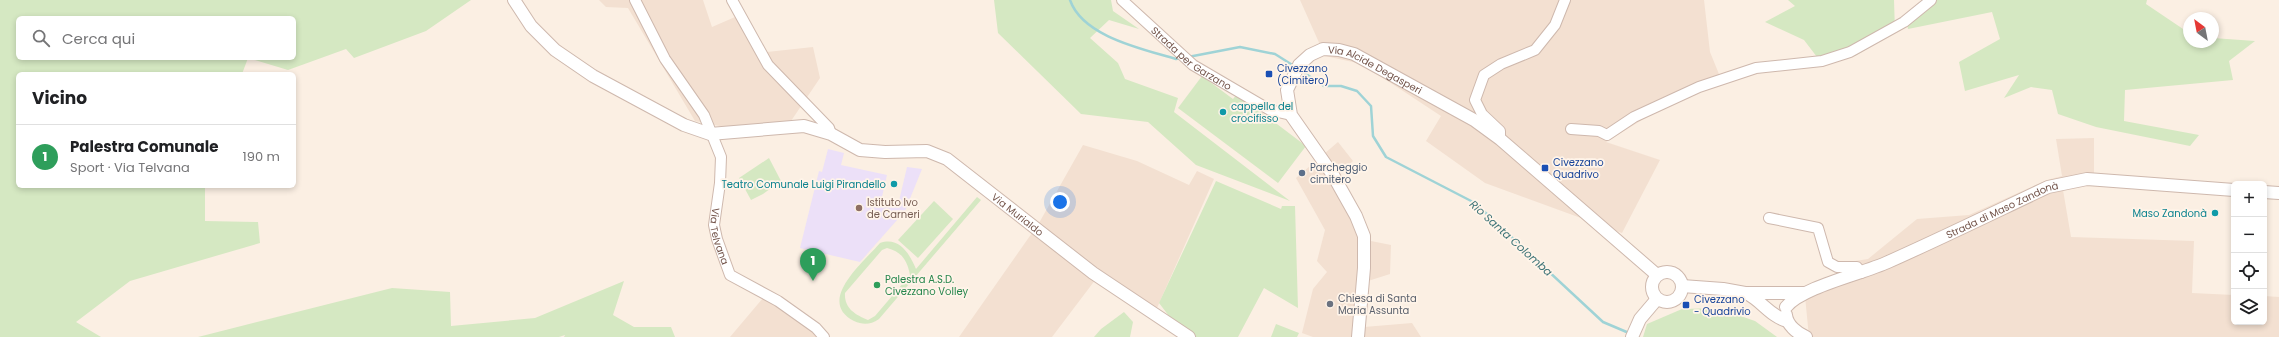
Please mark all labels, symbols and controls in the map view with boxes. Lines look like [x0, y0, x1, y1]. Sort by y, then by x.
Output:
north arrow [2183, 12, 2219, 48]
search box [16, 16, 296, 60]
street label: Strada per Garzano [1148, 23, 1234, 94]
icon: search [30, 27, 52, 49]
text: Cerca qui [62, 28, 135, 49]
street label: Via Alcide Degasperi [1328, 42, 1425, 98]
place label: Civezzano (Cimitero) [1277, 61, 1329, 88]
marker: Civezzano (Cimitero) [1264, 69, 1274, 79]
text: Vicino [32, 86, 87, 110]
place label: cappella del crocifisso [1231, 99, 1293, 126]
marker: cappella del crocifisso [1218, 107, 1228, 117]
text: Palestra Comunale [70, 136, 218, 157]
text: 1 [43, 147, 47, 166]
text: 190 m [243, 147, 280, 166]
place label: Civezzano Quadrivo [1553, 155, 1604, 182]
text: Sport · Via Telvana [70, 158, 190, 177]
place label: Parcheggio cimitero [1310, 160, 1367, 187]
marker: Civezzano Quadrivo [1540, 163, 1550, 173]
marker: Parcheggio cimitero [1297, 168, 1307, 178]
place label: Teatro Comunale Luigi Pirandello [721, 177, 886, 192]
street label: Strada di Maso Zandonà [1943, 178, 2060, 242]
marker: Teatro Comunale Luigi Pirandello [889, 179, 899, 189]
map controls [2231, 181, 2267, 325]
button: + [2231, 181, 2267, 217]
street label: Via Murialdo [988, 190, 1047, 240]
your location [1050, 192, 1070, 212]
place label: Istituto Ivo de Carneri [867, 195, 920, 222]
water label: Rio Santa Colomba [1466, 196, 1556, 280]
marker: Istituto Ivo de Carneri [854, 203, 864, 213]
place label: Maso Zandonà [2132, 206, 2207, 221]
street label: Via Telvana [706, 207, 733, 267]
marker: Maso Zandonà [2210, 208, 2220, 218]
button: − [2231, 217, 2267, 253]
pin: 1 [800, 248, 826, 281]
button: locate [2231, 253, 2267, 289]
place label: Palestra A.S.D. Civezzano Volley [885, 272, 969, 299]
marker: Palestra A.S.D. Civezzano Volley [872, 280, 882, 290]
button: layers [2231, 289, 2267, 325]
place label: Chiesa di Santa Maria Assunta [1338, 291, 1417, 318]
place label: Civezzano - Quadrivio [1694, 292, 1751, 319]
marker: Chiesa di Santa Maria Assunta [1325, 299, 1335, 309]
marker: Civezzano - Quadrivio [1681, 300, 1691, 310]

